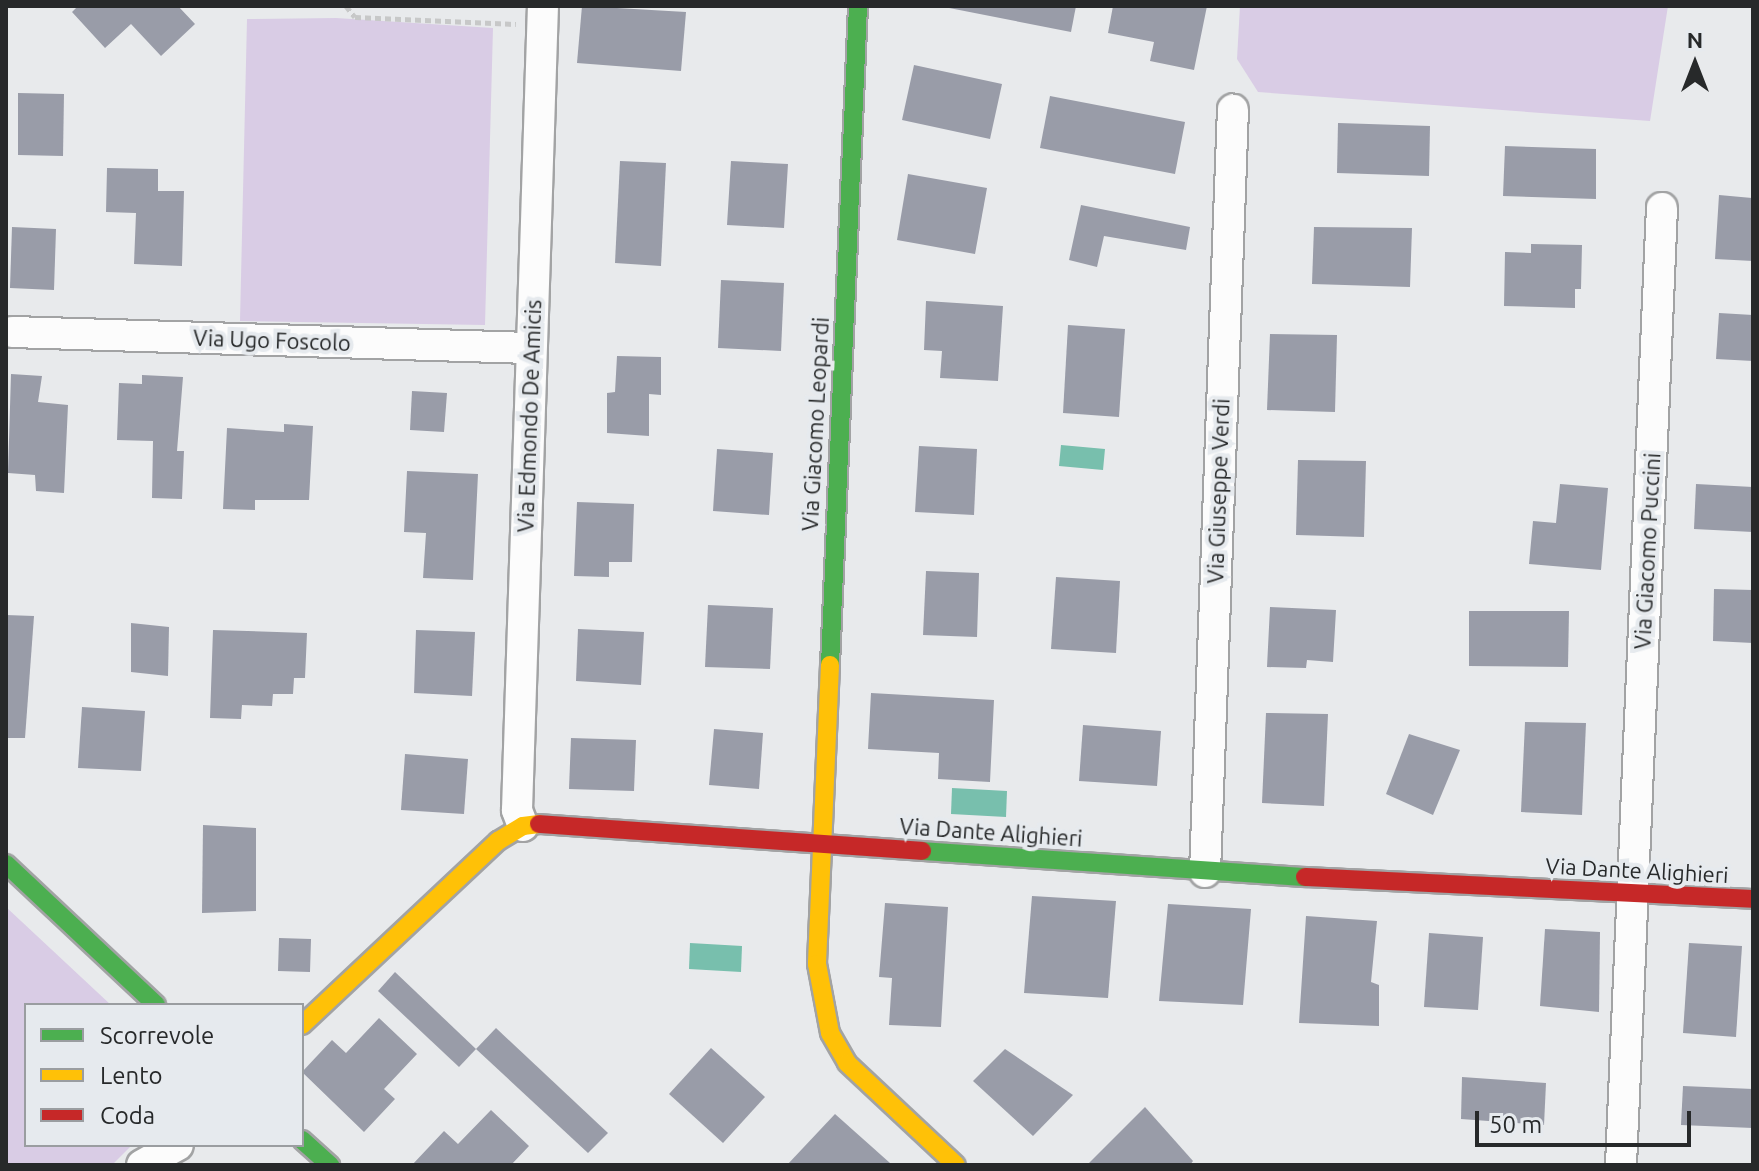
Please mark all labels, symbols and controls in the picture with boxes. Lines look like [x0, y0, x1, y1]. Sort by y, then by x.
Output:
north arrow [1655, 24, 1735, 104]
text: N [1687, 27, 1703, 52]
street label: Via Edmondo De Amicis [512, 299, 546, 533]
street label: Via Giacomo Leopardi [796, 316, 834, 532]
street label: Via Ugo Foscolo [193, 324, 351, 356]
street label: Via Giuseppe Verdi [1202, 398, 1234, 584]
street label: Via Giacomo Puccini [1629, 452, 1665, 650]
street label: Via Dante Alighieri [899, 812, 1083, 852]
street label: Via Dante Alighieri [1545, 852, 1729, 888]
legend [24, 1003, 304, 1147]
text: Scorrevole [100, 1022, 214, 1049]
text: Lento [100, 1062, 163, 1089]
scale bar [1479, 1095, 1695, 1145]
text: Coda [100, 1102, 155, 1129]
text: 50 m [1489, 1111, 1542, 1138]

